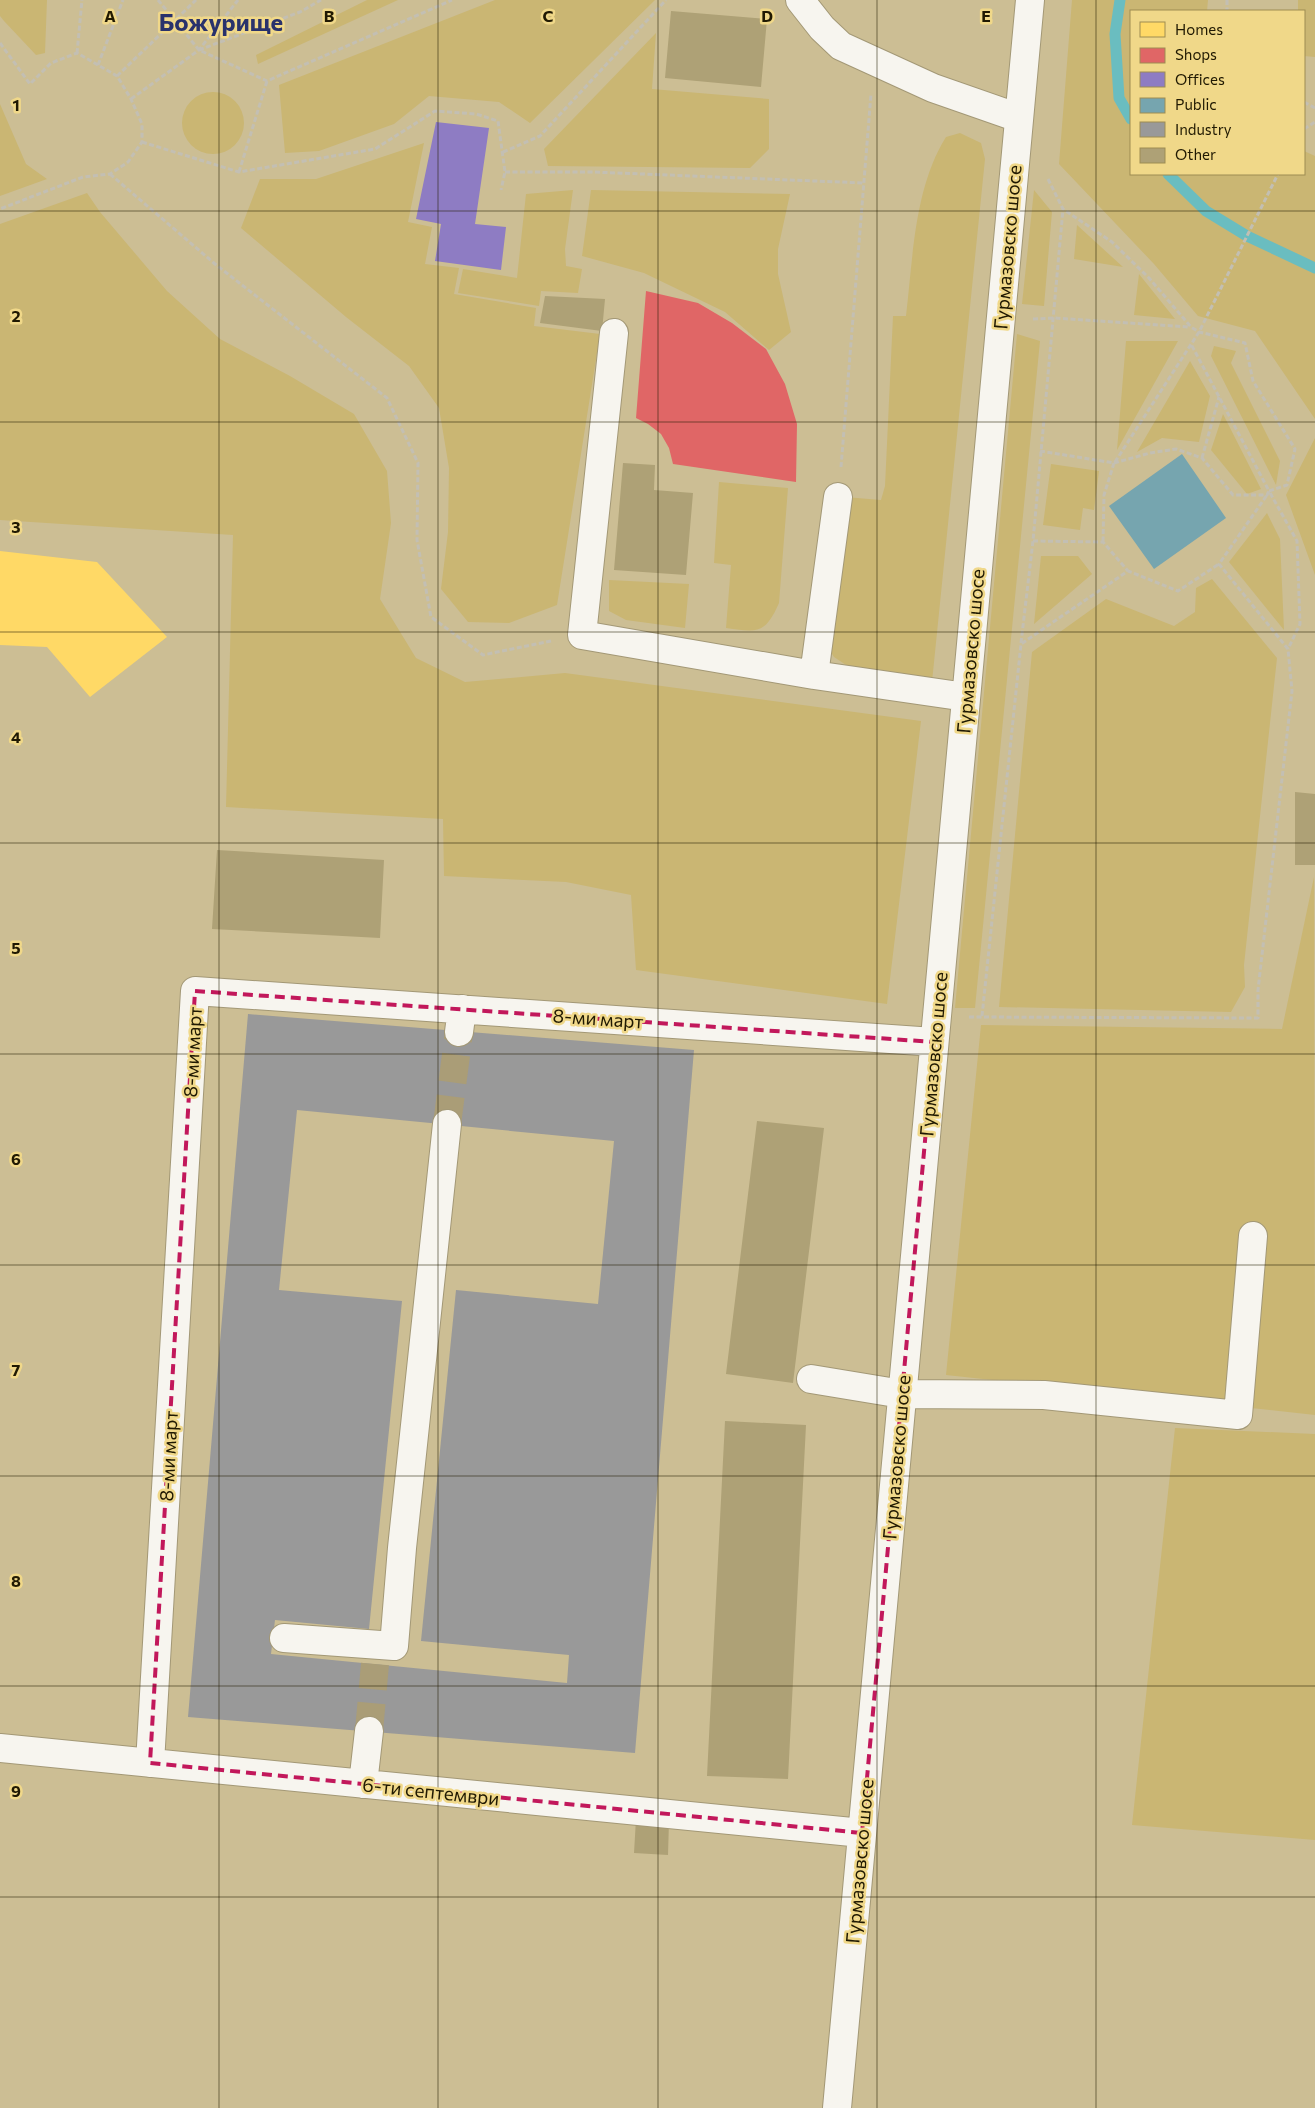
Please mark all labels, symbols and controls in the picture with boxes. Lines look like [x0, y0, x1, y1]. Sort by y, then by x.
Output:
text: A [104, 6, 116, 25]
text: B [324, 6, 335, 25]
text: C [543, 6, 554, 25]
text: D [761, 6, 773, 25]
text: E [981, 6, 991, 25]
district label: Божурище [159, 7, 283, 36]
legend [1130, 10, 1305, 175]
text: Homes [1175, 20, 1223, 38]
text: Shops [1175, 45, 1217, 63]
text: Offices [1175, 70, 1225, 88]
text: 1 [12, 95, 20, 114]
text: Public [1175, 95, 1217, 113]
text: Industry [1175, 120, 1232, 138]
text: Other [1175, 145, 1216, 163]
street label: Гурмазовско шосе [988, 164, 1026, 330]
text: 2 [11, 306, 21, 325]
text: 3 [11, 517, 21, 536]
street label: Гурмазовско шосе [951, 568, 989, 734]
text: 4 [11, 727, 21, 746]
text: 5 [11, 938, 21, 957]
street label: Гурмазовско шосе [914, 971, 952, 1137]
street label: 8-ми март [552, 1003, 644, 1033]
street label: 8-ми март [178, 1006, 206, 1098]
text: 6 [11, 1149, 21, 1168]
text: 7 [12, 1360, 21, 1379]
street label: Гурмазовско шосе [877, 1374, 915, 1540]
street label: 8-ми март [154, 1410, 182, 1502]
text: 8 [11, 1571, 21, 1590]
street label: 6-ти септември [361, 1772, 501, 1810]
street label: Гурмазовско шосе [840, 1778, 878, 1944]
text: 9 [11, 1781, 21, 1800]

